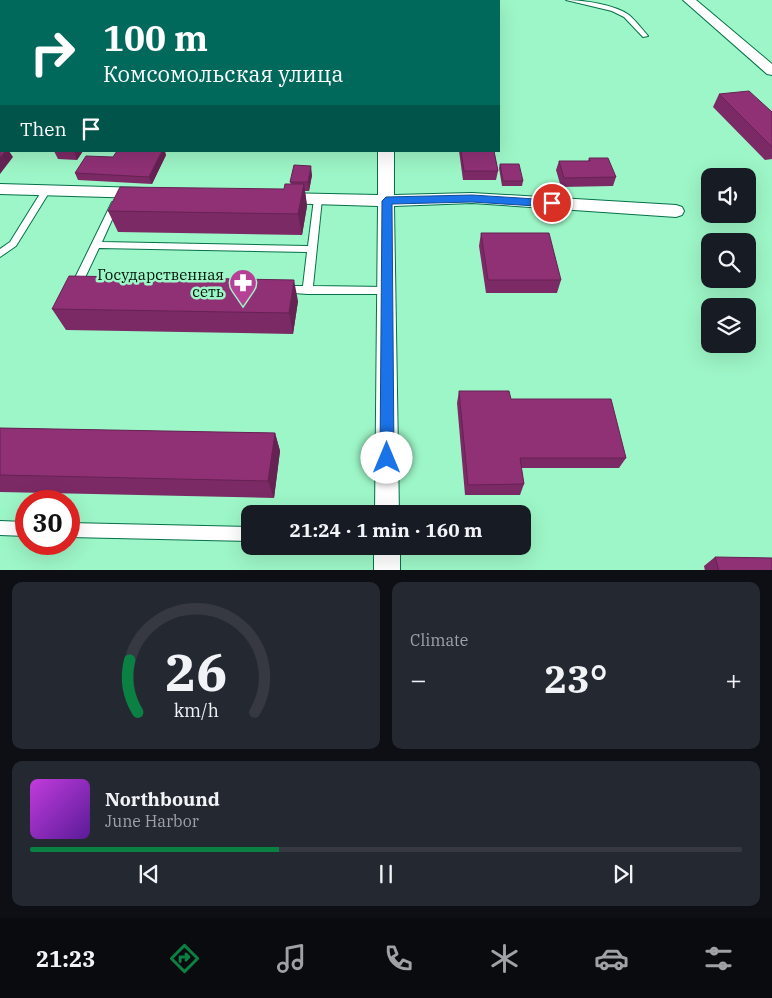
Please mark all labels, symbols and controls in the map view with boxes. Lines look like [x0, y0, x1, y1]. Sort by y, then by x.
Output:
text: 100 m [103, 15, 208, 61]
icon: right [20, 20, 85, 85]
text: Комсомольская улица [103, 59, 343, 88]
icon: arrive [77, 115, 105, 143]
text: Then [20, 117, 67, 141]
map controls [701, 168, 756, 353]
button: sound [701, 168, 756, 223]
pin [531, 182, 573, 224]
icon: arrive [538, 189, 566, 217]
button: search [701, 233, 756, 288]
place label: Государственная сеть [97, 265, 224, 301]
pharmacy icon: Государственная сеть [228, 268, 258, 307]
button: layers [701, 298, 756, 353]
position arrow [360, 431, 412, 483]
speed limit sign: 30 [15, 490, 80, 555]
text: 21:24 · 1 min · 160 m [290, 518, 482, 542]
text: Climate [410, 630, 468, 650]
text: 26 [165, 638, 227, 705]
text: 23° [544, 654, 608, 703]
text: − [410, 661, 427, 698]
text: + [725, 661, 742, 698]
text: km/h [173, 699, 219, 722]
text: Northbound [105, 787, 220, 811]
text: June Harbor [105, 811, 199, 831]
icon: previous [135, 860, 163, 888]
icon: pause [372, 860, 400, 888]
icon: next [609, 860, 637, 888]
icon: directions [167, 941, 202, 976]
icon: music [274, 941, 309, 976]
icon: phone [381, 941, 416, 976]
icon: climate [487, 941, 522, 976]
icon: car [594, 941, 629, 976]
icon: filters [701, 941, 736, 976]
text: 21:23 [36, 944, 95, 973]

